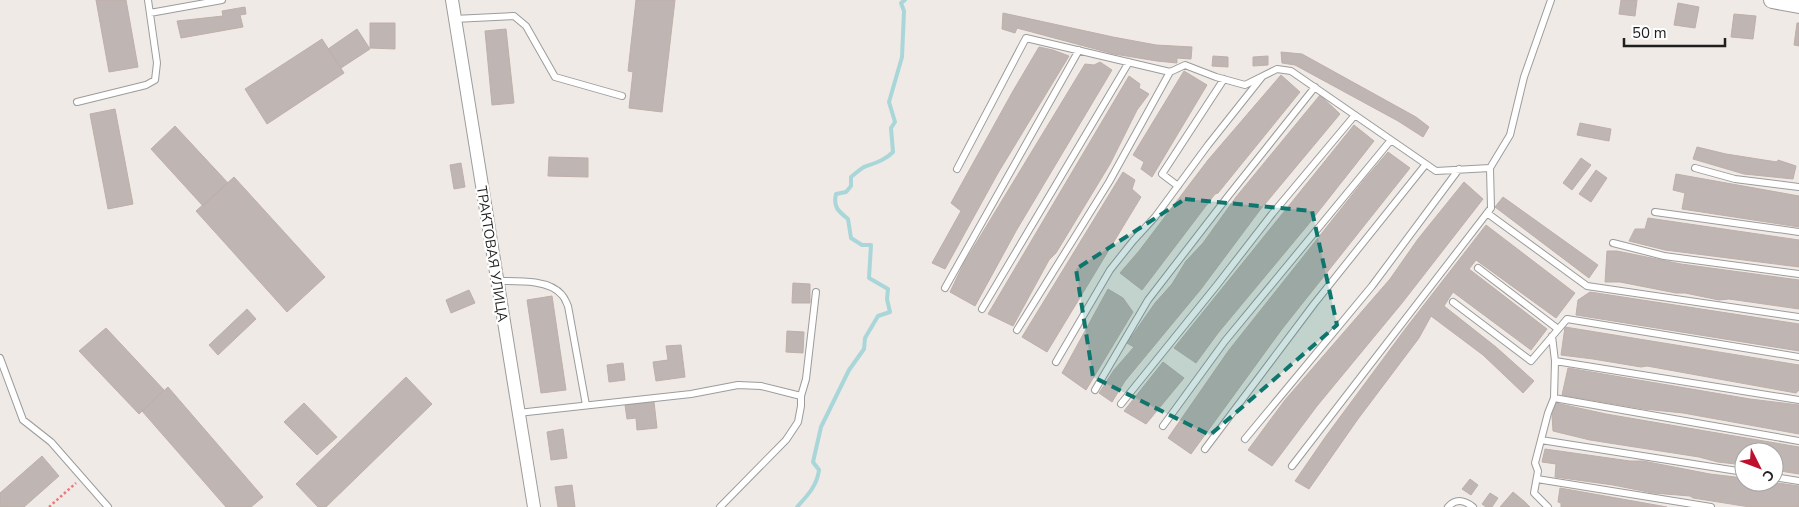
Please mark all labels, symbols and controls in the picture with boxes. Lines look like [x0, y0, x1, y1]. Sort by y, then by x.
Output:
scale bar [1624, 15, 1725, 47]
text: 50 m [1632, 23, 1667, 43]
street label: ТРАКТОВАЯ УЛИЦА [472, 185, 512, 323]
north arrow [1734, 442, 1784, 492]
text: С [1758, 465, 1779, 486]

